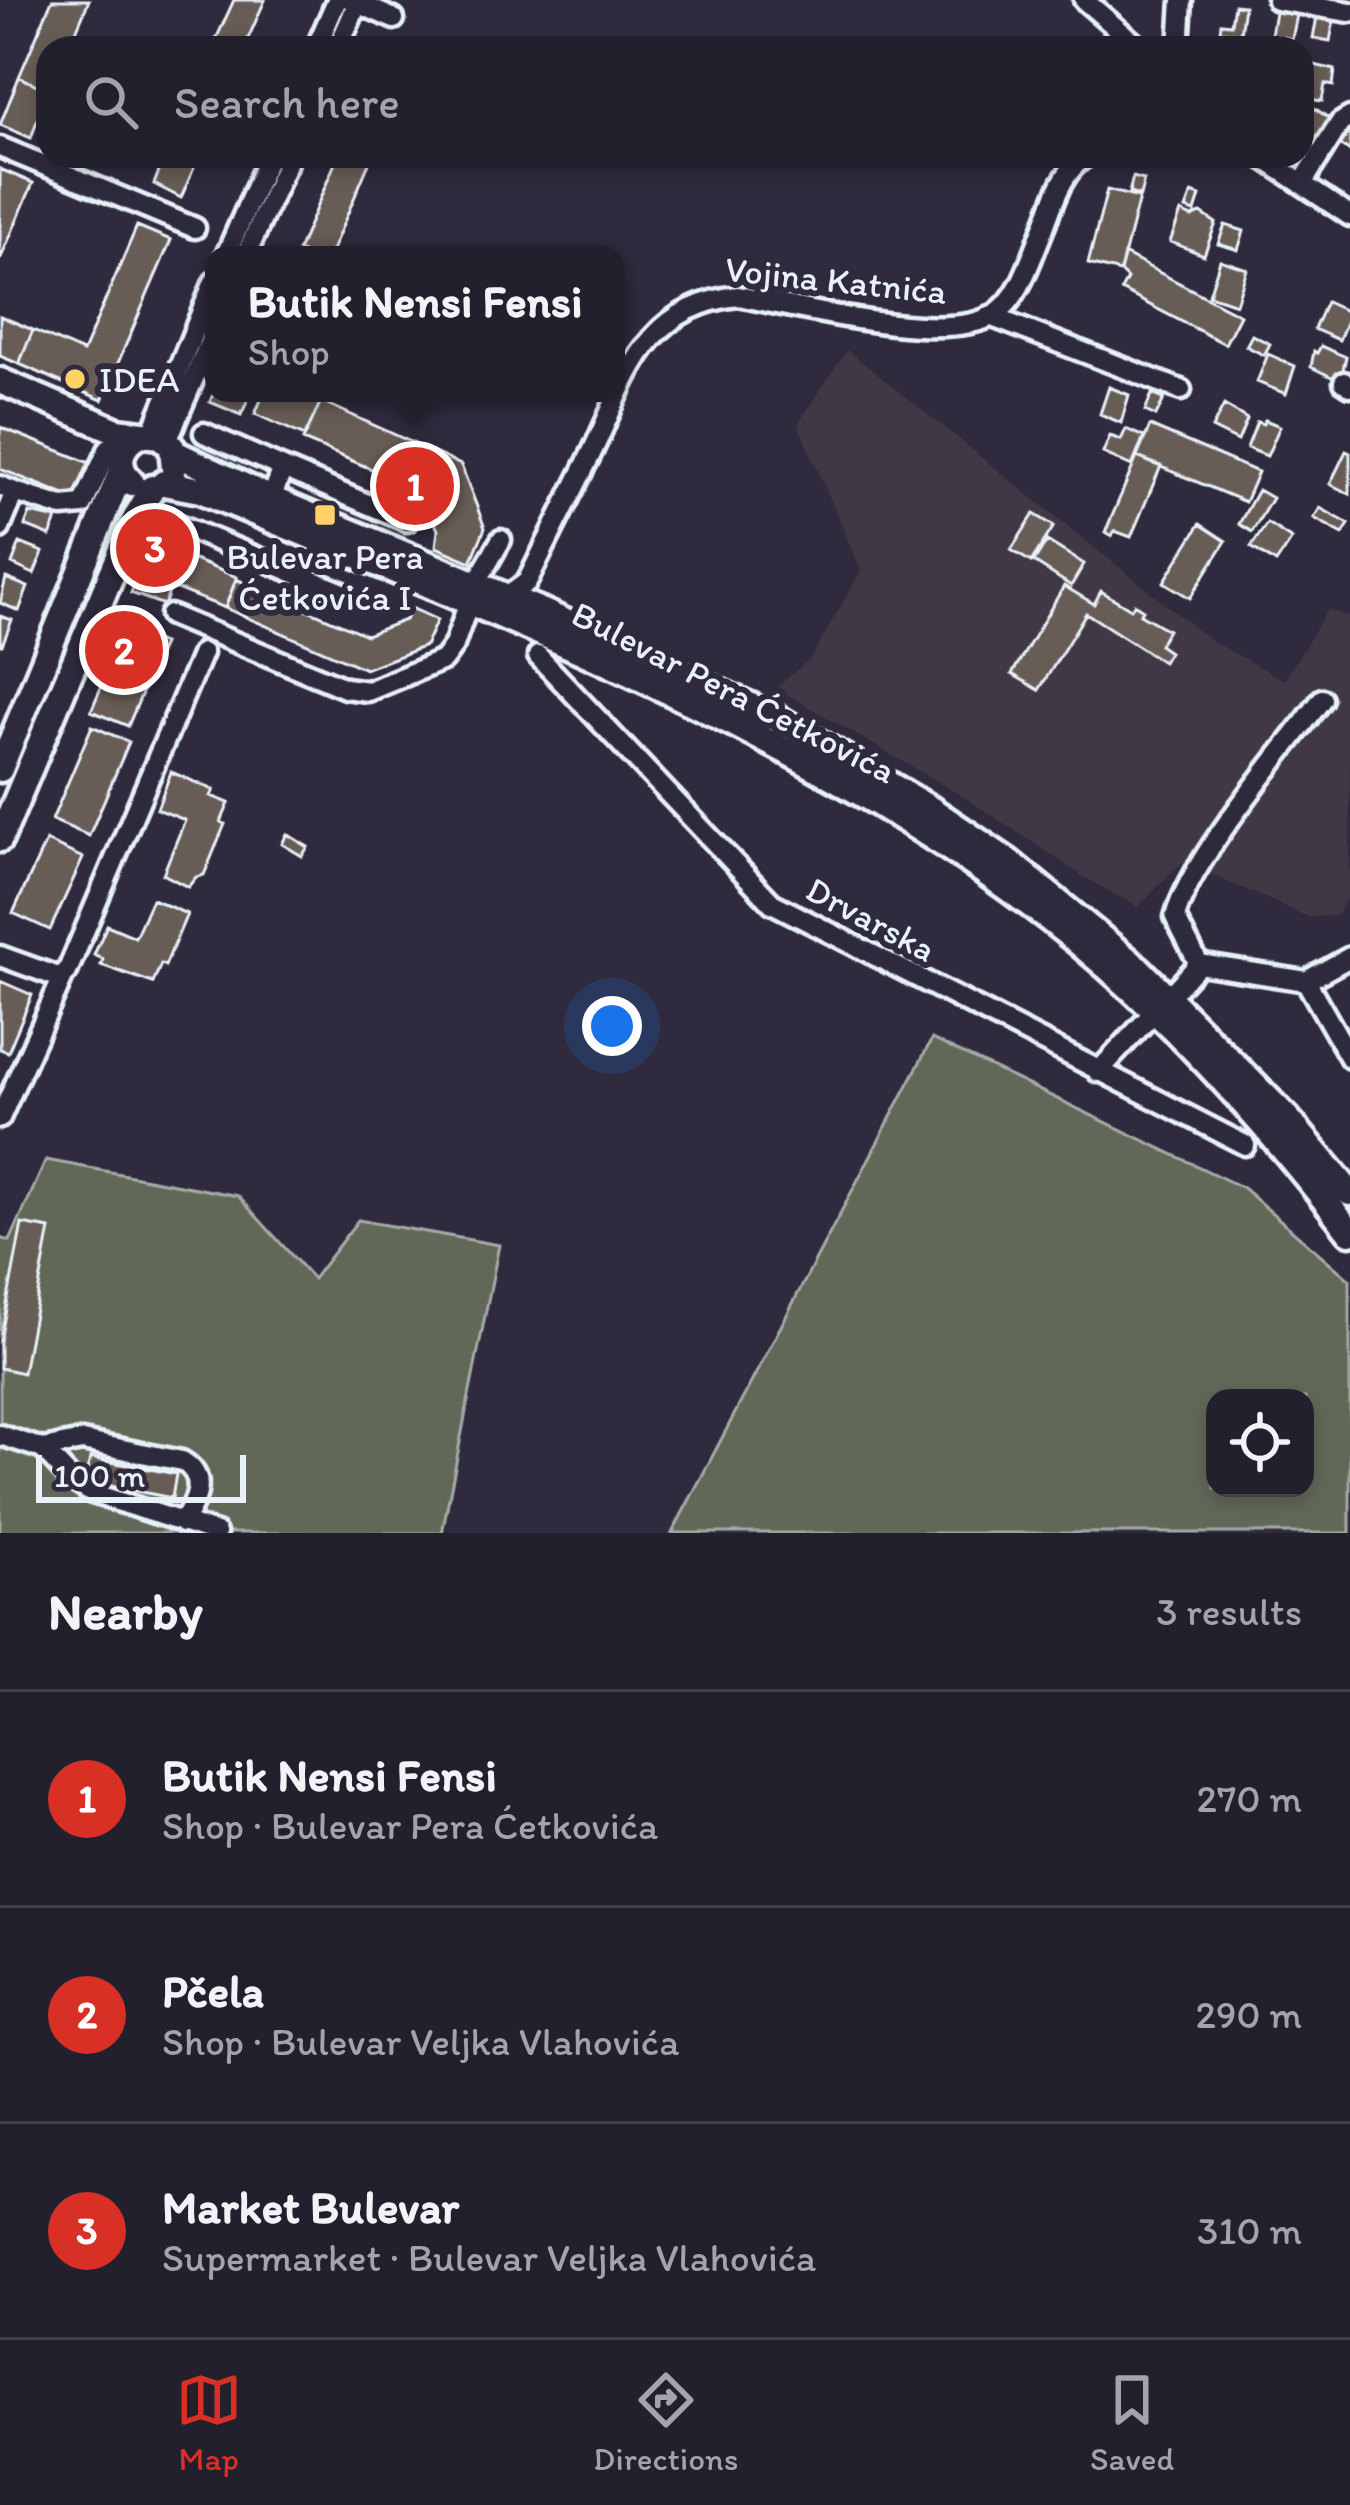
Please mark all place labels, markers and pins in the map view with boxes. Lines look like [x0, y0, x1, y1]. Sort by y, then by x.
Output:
place label: IDEA [99, 358, 179, 401]
marker: IDEA [62, 366, 88, 392]
pin: 1 [376, 441, 454, 531]
marker: Bulevar Pera Ćetkovića I [312, 502, 338, 528]
pin: 3 [116, 503, 194, 593]
place label: Bulevar Pera Ćetkovića I [227, 535, 423, 619]
pin: 2 [85, 605, 163, 695]

